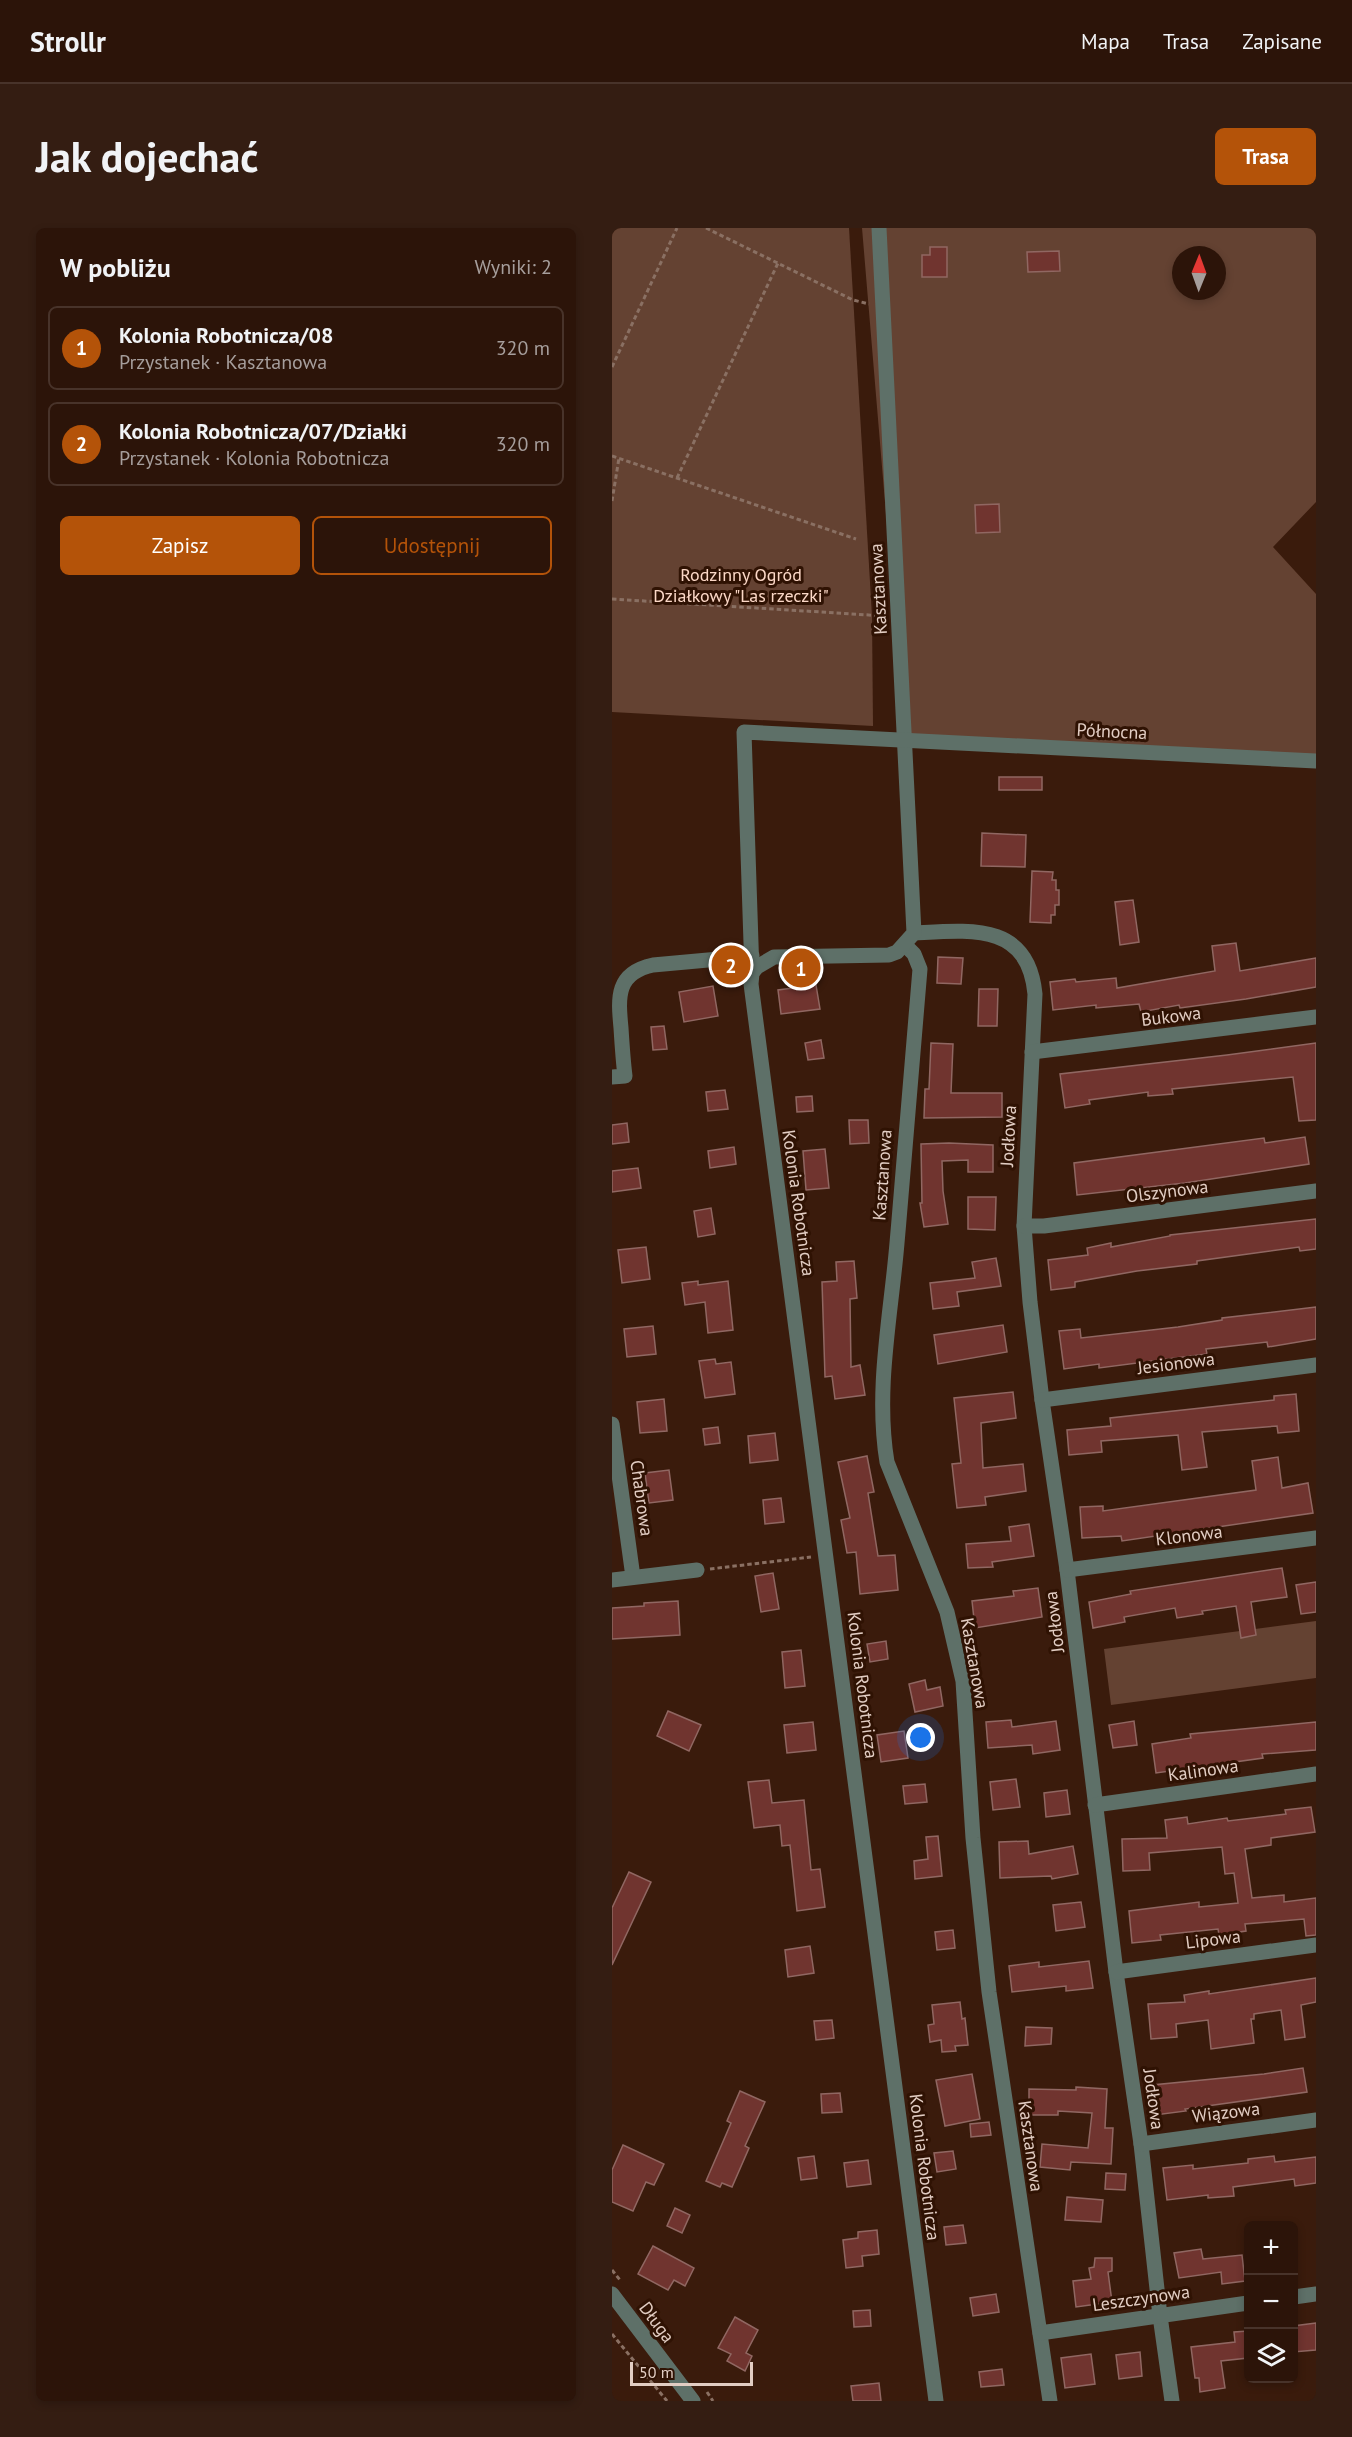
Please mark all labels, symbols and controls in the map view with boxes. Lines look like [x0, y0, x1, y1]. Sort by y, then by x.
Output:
text: Strollr [30, 23, 106, 60]
text: Mapa [1081, 28, 1130, 55]
text: Trasa [1163, 28, 1209, 55]
text: Zapisane [1242, 28, 1322, 55]
button: Trasa [1215, 128, 1316, 185]
text: Jak dojechać [36, 129, 259, 184]
north arrow [1172, 246, 1226, 300]
text: W pobliżu [60, 251, 171, 284]
text: Wyniki: 2 [475, 254, 552, 280]
text: Kolonia Robotnicza/08 [119, 321, 334, 349]
text: 1 [76, 335, 87, 361]
text: 320 m [496, 335, 550, 361]
text: Przystanek · Kasztanowa [119, 349, 327, 375]
text: Kolonia Robotnicza/07/Działki [119, 417, 407, 445]
text: 2 [76, 431, 87, 457]
text: 320 m [496, 431, 550, 457]
text: Przystanek · Kolonia Robotnicza [119, 445, 389, 471]
button: Zapisz [60, 516, 300, 575]
button: Udostępnij [312, 516, 552, 575]
street label: Kasztanowa [864, 543, 892, 635]
park label: Rodzinny Ogród Działkowy "Las rzeczki" [653, 563, 829, 607]
street label: Północna [1076, 718, 1148, 744]
pin: 2 [712, 942, 750, 988]
pin: 1 [782, 946, 820, 990]
street label: Bukowa [1140, 1001, 1202, 1031]
street label: Jodłowa [995, 1105, 1021, 1168]
street label: Kolonia Robotnicza [777, 1128, 821, 1278]
street label: Kasztanowa [867, 1129, 897, 1221]
street label: Olszynowa [1124, 1175, 1210, 1207]
street label: Jesionowa [1135, 1347, 1216, 1379]
street label: Chabrowa [625, 1459, 659, 1537]
street label: Klonowa [1154, 1519, 1224, 1551]
street label: Jodłowa [1039, 1590, 1069, 1655]
street label: Kolonia Robotnicza [843, 1610, 883, 1760]
street label: Kasztanowa [956, 1616, 994, 1710]
your location [906, 1723, 935, 1752]
street label: Kalinowa [1166, 1754, 1240, 1786]
street label: Lipowa [1184, 1924, 1242, 1954]
street label: Jodłowa [1138, 2066, 1170, 2131]
street label: Kolonia Robotnicza [905, 2092, 945, 2242]
street label: Wiązowa [1191, 2096, 1261, 2128]
street label: Kasztanowa [1013, 2099, 1049, 2193]
map controls [1244, 2221, 1298, 2383]
button: + [1244, 2221, 1298, 2275]
button: − [1244, 2275, 1298, 2329]
street label: Leszczynowa [1091, 2280, 1191, 2316]
street label: Długa [634, 2297, 680, 2347]
button: layers [1244, 2329, 1298, 2383]
scale bar [630, 2359, 753, 2386]
text: 50 m [639, 2362, 674, 2382]

